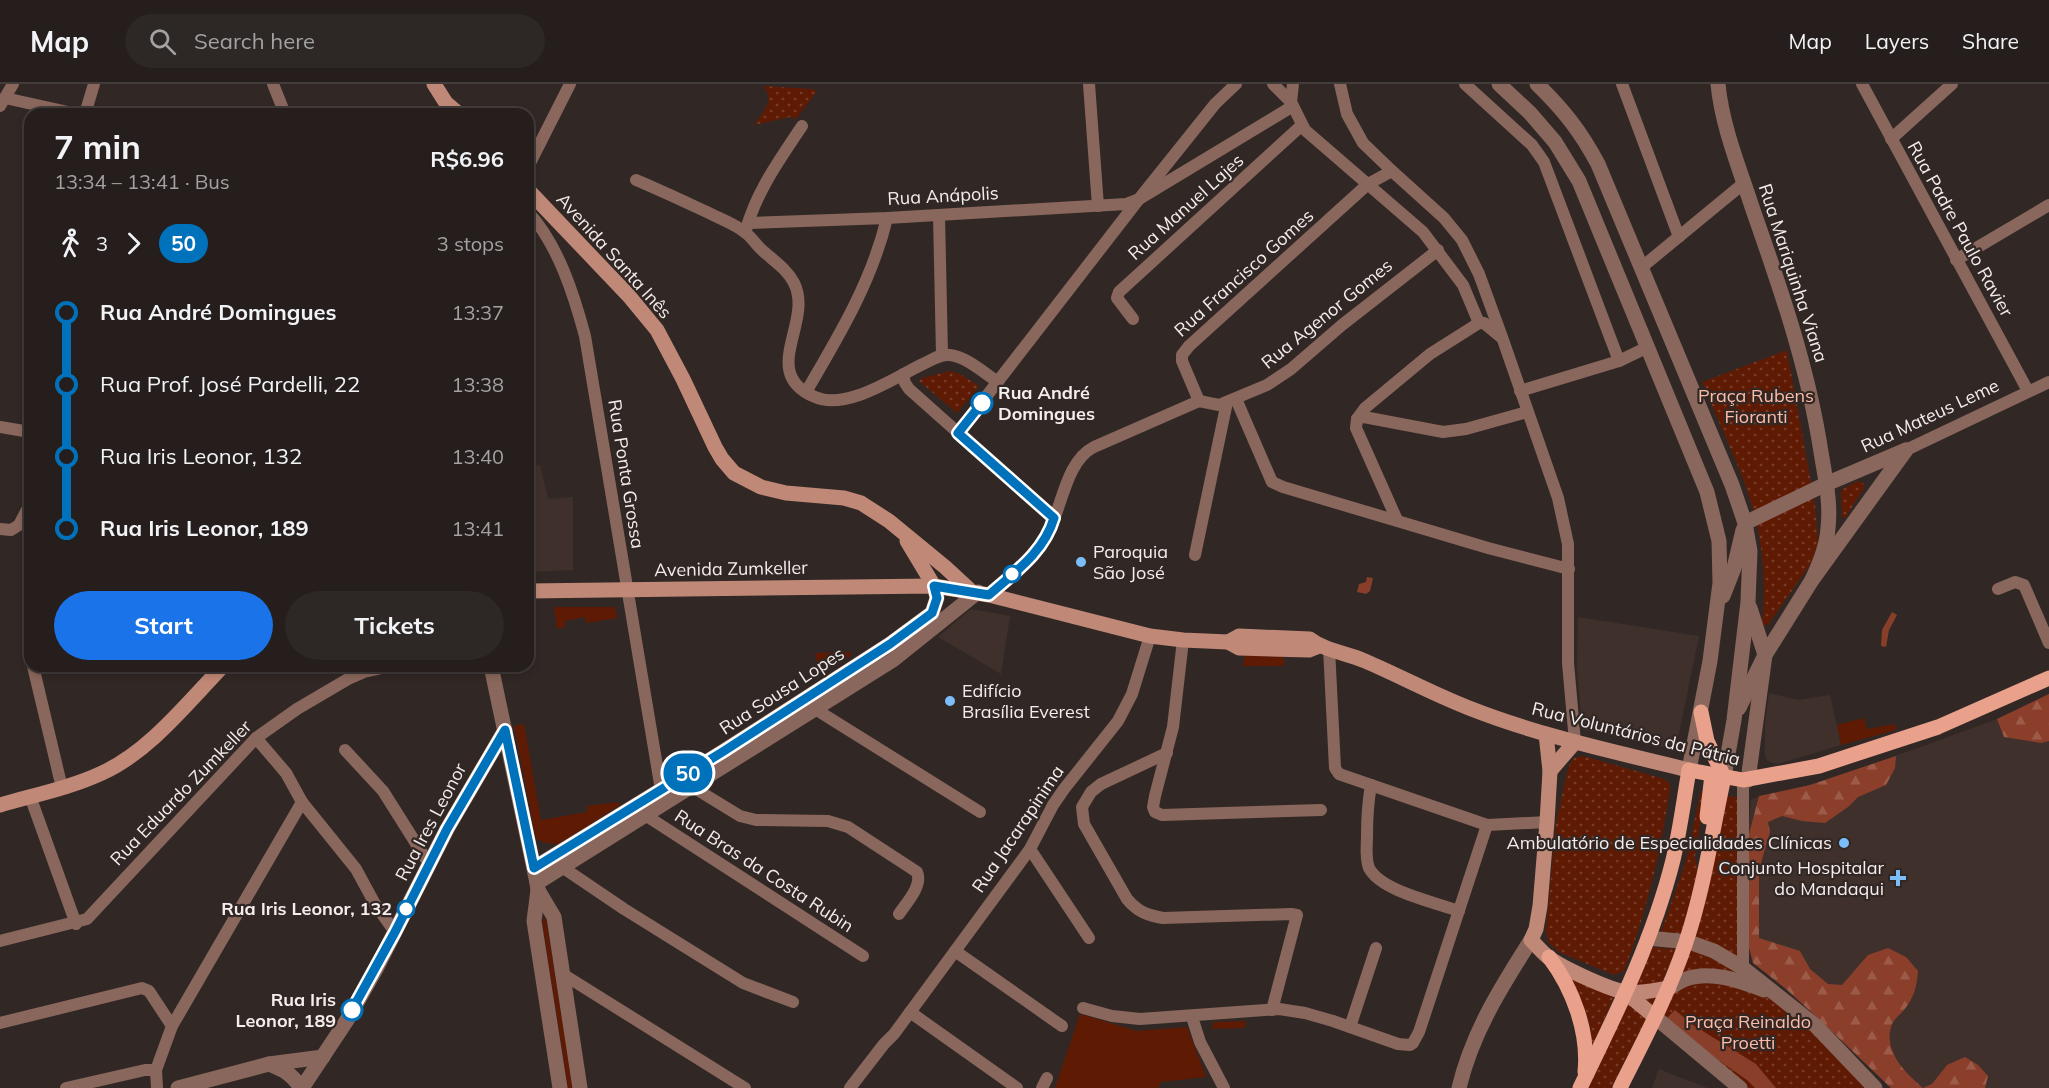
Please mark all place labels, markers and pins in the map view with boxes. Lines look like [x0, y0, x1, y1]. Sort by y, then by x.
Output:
place label: Rua André Domingues [998, 381, 1095, 425]
marker: Rua André Domingues [971, 392, 993, 414]
place label: Paroquia São José [1093, 540, 1168, 584]
marker: Paroquia São José [1074, 555, 1088, 569]
unlabelled marker [1003, 565, 1021, 583]
place label: Edifício Brasília Everest [962, 679, 1090, 723]
marker: Edifício Brasília Everest [943, 694, 957, 708]
place label: Ambulatório de Especialidades Clínicas [1507, 831, 1832, 854]
marker: Ambulatório de Especialidades Clínicas [1837, 836, 1851, 850]
place label: Conjunto Hospitalar do Mandaqui [1718, 856, 1884, 900]
marker: Conjunto Hospitalar do Mandaqui [1889, 869, 1907, 887]
place label: Rua Iris Leonor, 132 [221, 897, 392, 920]
marker: Rua Iris Leonor, 132 [397, 900, 415, 918]
place label: Rua Iris Leonor, 189 [236, 988, 336, 1032]
marker: Rua Iris Leonor, 189 [341, 999, 363, 1021]

